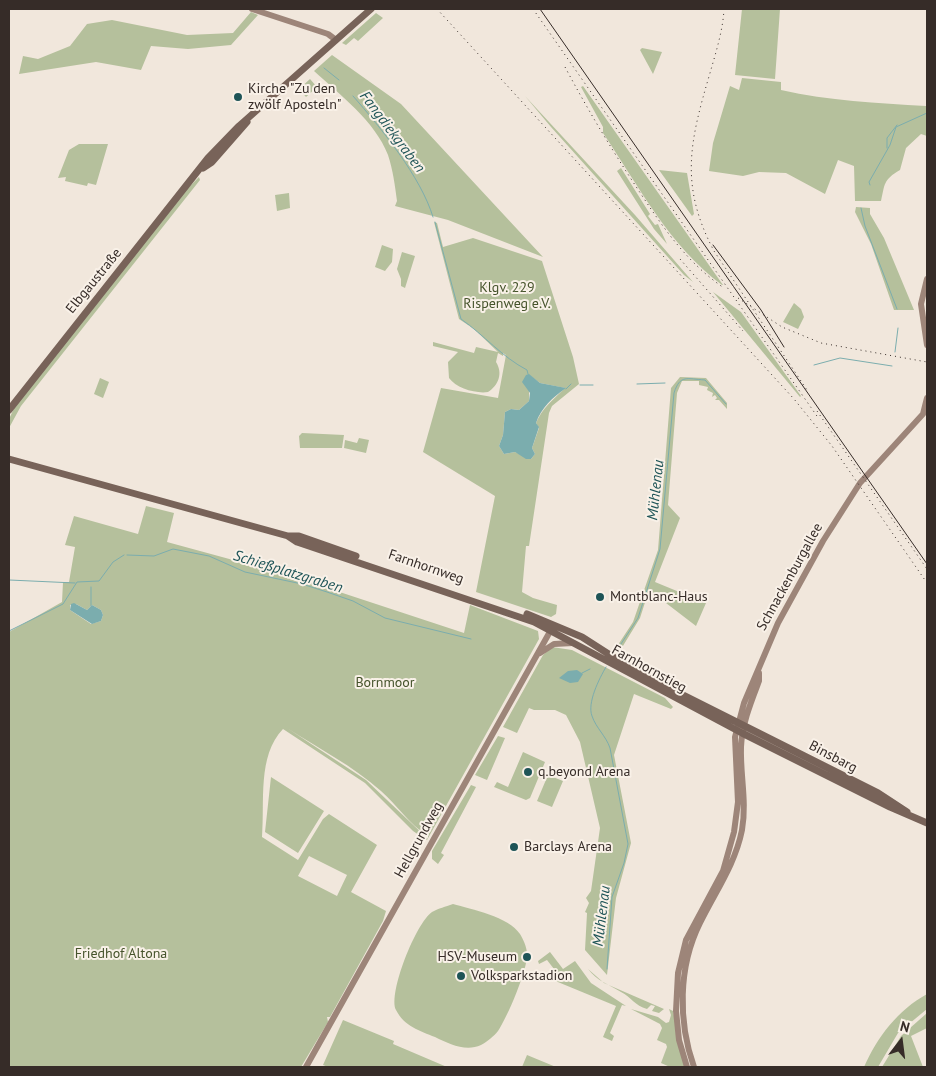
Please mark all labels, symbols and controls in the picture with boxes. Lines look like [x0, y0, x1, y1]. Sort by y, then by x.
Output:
place label: Kirche "Zu den zwölf Aposteln" [248, 81, 341, 114]
water label: Fangdiekgraben [356, 88, 428, 176]
marker: Kirche "Zu den zwölf Aposteln" [232, 91, 244, 103]
street label: Elbgaustraße [63, 245, 125, 317]
park label: Klgv. 229 Rispenweg e.V. [463, 280, 551, 312]
water label: Mühlenau [644, 459, 668, 521]
street label: Schnackenburgallee [754, 520, 826, 634]
street label: Farnhornweg [386, 546, 466, 588]
water label: Schießplatzgraben [231, 547, 345, 597]
place label: Montblanc-Haus [610, 589, 708, 605]
marker: Montblanc-Haus [594, 591, 606, 603]
street label: Farnhornstieg [609, 642, 689, 696]
park label: Bornmoor [355, 675, 415, 691]
street label: Binsbarg [806, 737, 860, 777]
place label: q.beyond Arena [538, 764, 630, 780]
marker: q.beyond Arena [522, 766, 534, 778]
street label: Hellgrundweg [391, 799, 447, 881]
place label: Barclays Arena [524, 839, 612, 855]
marker: Barclays Arena [508, 841, 520, 853]
water label: Mühlenau [589, 885, 615, 947]
park label: Friedhof Altona [75, 946, 167, 962]
place label: HSV-Museum [437, 949, 517, 965]
marker: HSV-Museum [521, 951, 533, 963]
place label: Volksparkstadion [471, 968, 572, 984]
marker: Volksparkstadion [455, 970, 467, 982]
north arrow [876, 1016, 926, 1066]
text: N [898, 1017, 912, 1036]

